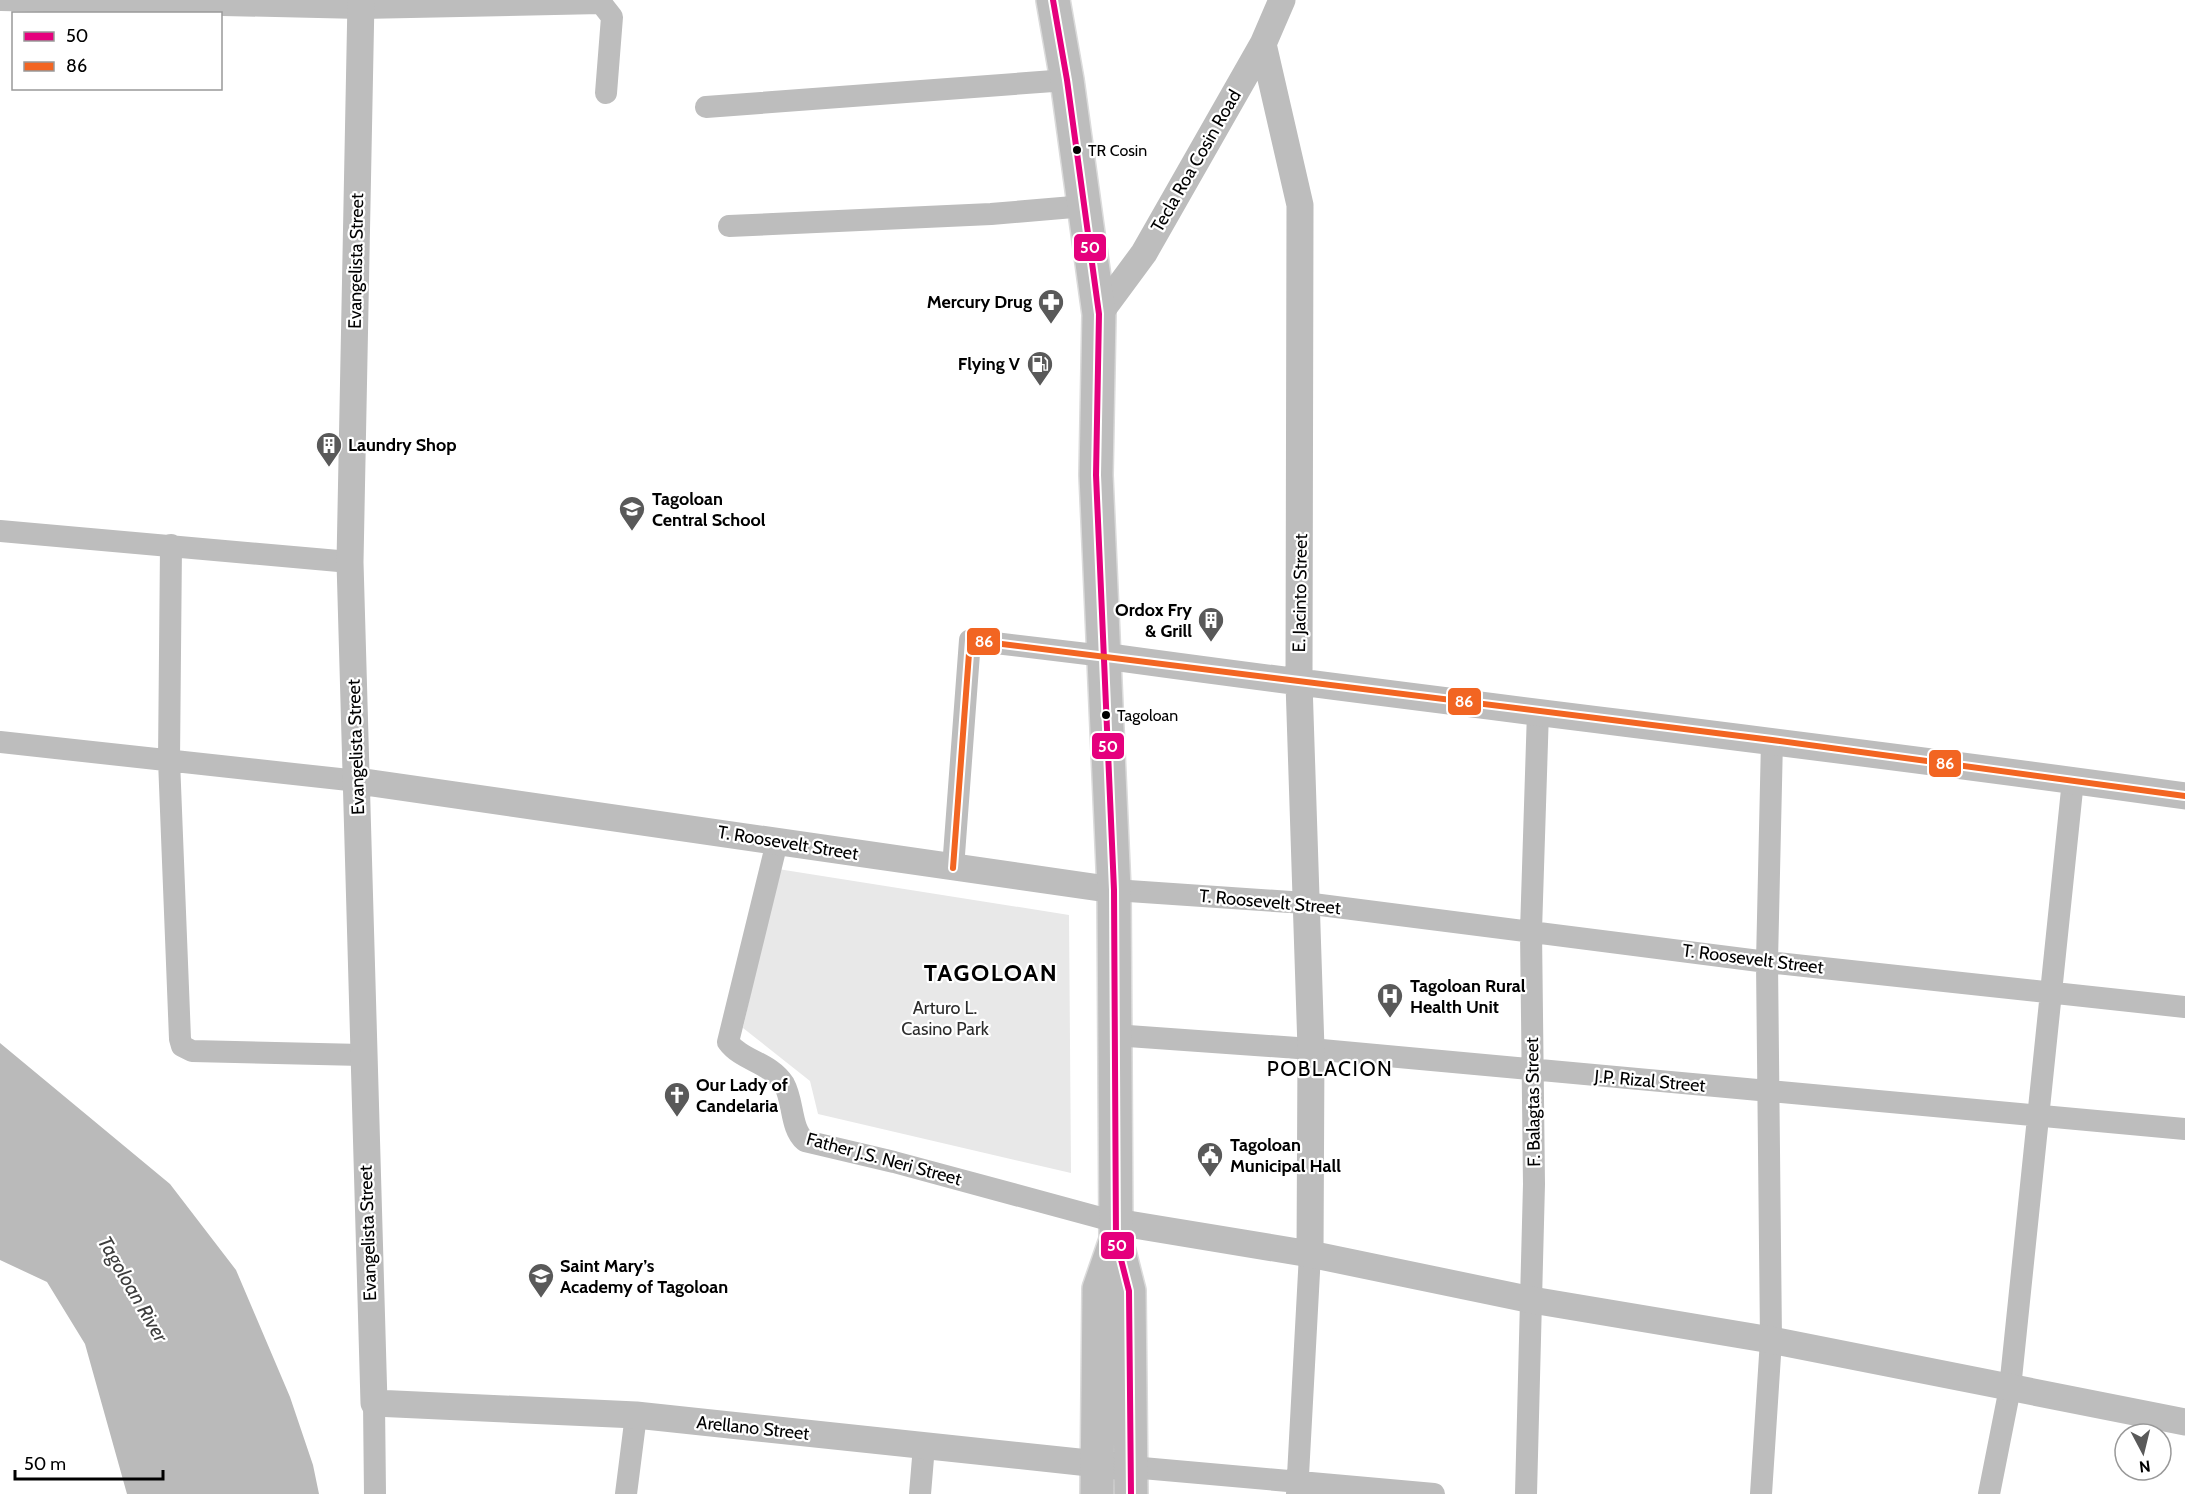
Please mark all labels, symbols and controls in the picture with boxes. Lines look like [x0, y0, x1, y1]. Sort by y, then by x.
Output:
legend [12, 12, 222, 90]
text: 50 [66, 25, 88, 47]
text: 86 [66, 55, 87, 77]
street label: Tecla Roa Cosin Road [1146, 86, 1246, 236]
place label: TR Cosin [1088, 141, 1147, 160]
marker: TR Cosin [1071, 144, 1083, 156]
street label: Evangelista Street [344, 193, 368, 329]
line badge: 50 [1073, 233, 1107, 262]
text: 50 [1080, 238, 1100, 257]
pharmacy icon: Mercury Drug [1036, 287, 1066, 325]
place label: Mercury Drug [927, 291, 1032, 313]
fuel station icon: Flying V [1025, 349, 1055, 387]
place label: Flying V [958, 353, 1021, 375]
building icon: Laundry Shop [314, 430, 344, 468]
place label: Laundry Shop [348, 434, 457, 456]
place label: Tagoloan Central School [652, 488, 766, 531]
school or university icon: Tagoloan Central School [617, 494, 647, 532]
street label: E. Jacinto Street [1288, 533, 1312, 653]
place label: Ordox Fry & Grill [1115, 599, 1192, 642]
building icon: Ordox Fry & Grill [1196, 605, 1226, 643]
line badge: 86 [966, 627, 1001, 656]
text: 86 [975, 632, 993, 651]
street label: Evangelista Street [343, 679, 369, 815]
line badge: 86 [1447, 687, 1482, 716]
text: 86 [1455, 692, 1473, 711]
place label: Tagoloan [1117, 706, 1178, 725]
marker: Tagoloan [1100, 709, 1112, 721]
line badge: 50 [1091, 732, 1125, 760]
text: 50 [1098, 737, 1118, 756]
line badge: 86 [1928, 749, 1962, 778]
text: 86 [1936, 754, 1954, 773]
street label: T. Roosevelt Street [716, 821, 860, 865]
street label: T. Roosevelt Street [1198, 885, 1342, 919]
street label: T. Roosevelt Street [1681, 939, 1825, 979]
district label: TAGOLOAN [924, 958, 1058, 987]
place label: Tagoloan Rural Health Unit [1410, 975, 1526, 1018]
hospital icon: Tagoloan Rural Health Unit [1375, 981, 1405, 1019]
park label: Arturo L. Casino Park [901, 997, 990, 1040]
street label: F. Balagtas Street [1521, 1037, 1545, 1167]
district label: POBLACION [1267, 1056, 1393, 1081]
street label: J.P. Rizal Street [1593, 1065, 1706, 1097]
place label: Our Lady of Candelaria [696, 1074, 788, 1117]
church icon: Our Lady of Candelaria [662, 1080, 692, 1118]
street label: Father J.S. Neri Street [804, 1128, 964, 1190]
place label: Tagoloan Municipal Hall [1230, 1134, 1341, 1177]
public building icon: Tagoloan Municipal Hall [1195, 1140, 1225, 1178]
street label: Evangelista Street [355, 1165, 381, 1301]
line badge: 50 [1100, 1231, 1135, 1260]
water label: Tagoloan River [93, 1232, 173, 1347]
text: 50 [1107, 1236, 1127, 1255]
place label: Saint Mary’s Academy of Tagoloan [560, 1255, 728, 1298]
school or university icon: Saint Mary’s Academy of Tagoloan [526, 1261, 556, 1299]
street label: Arellano Street [696, 1411, 810, 1445]
north arrow [2113, 1422, 2173, 1482]
scale bar [15, 1443, 164, 1481]
text: 50 m [24, 1453, 66, 1475]
text: N [2138, 1456, 2152, 1477]

